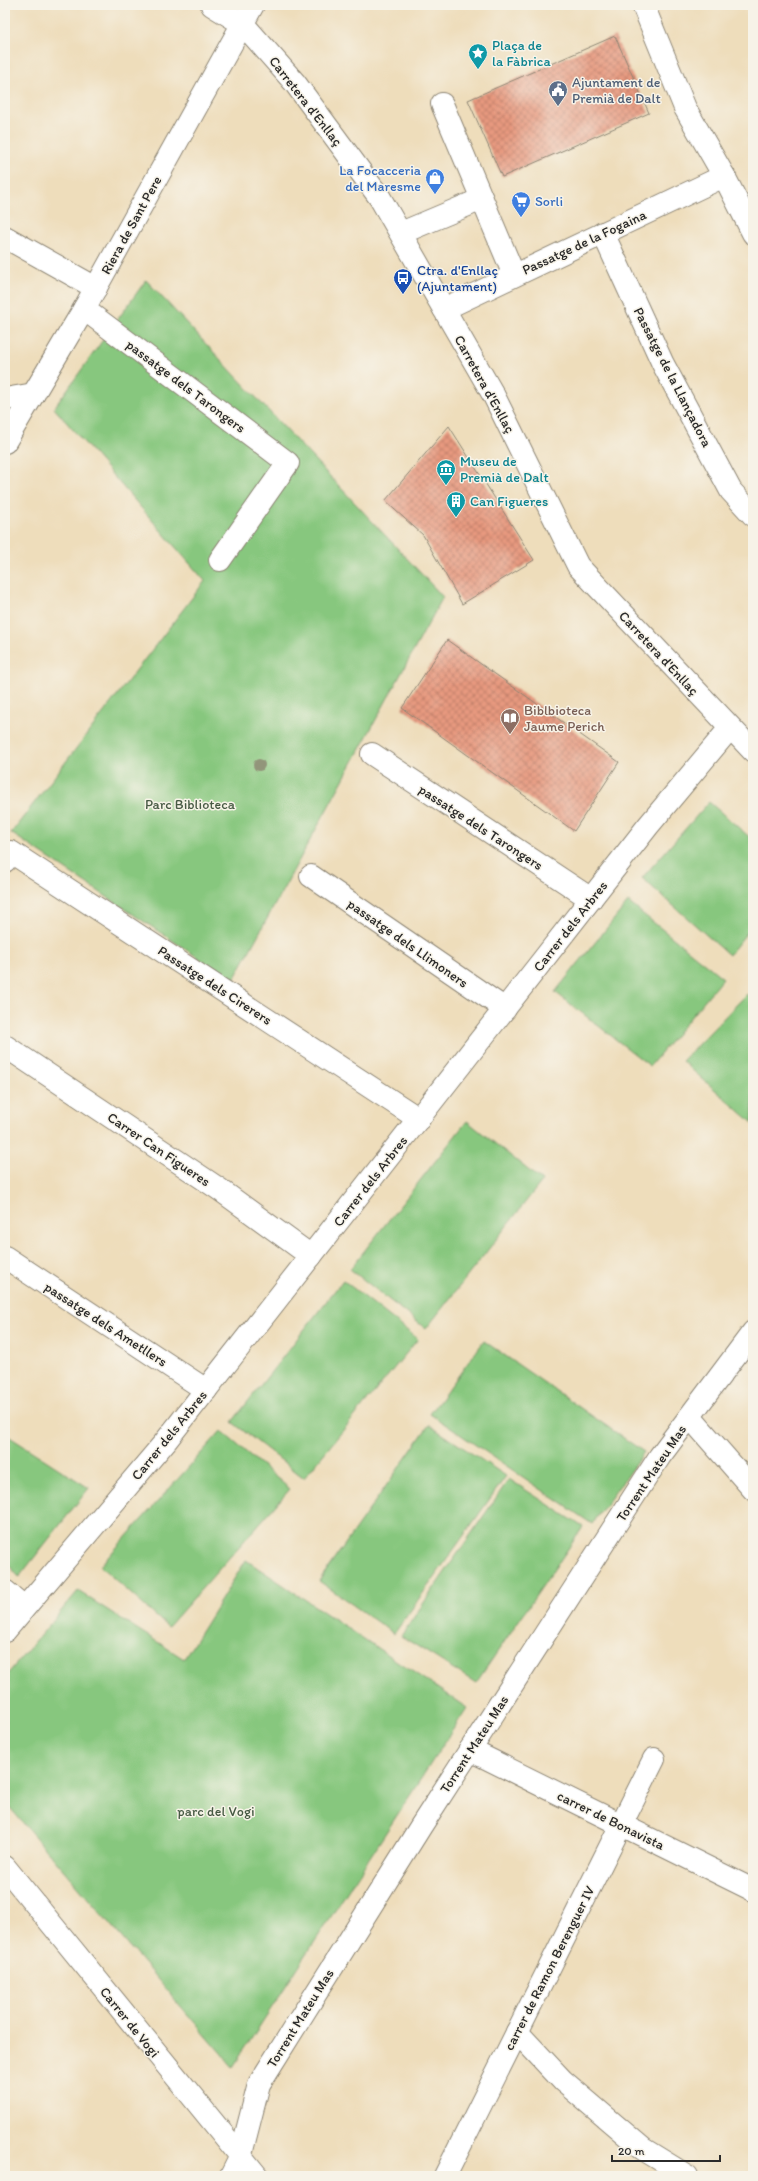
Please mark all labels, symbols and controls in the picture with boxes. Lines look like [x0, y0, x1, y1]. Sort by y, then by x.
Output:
place label: Plaça de la Fàbrica [492, 37, 551, 70]
place icon: Plaça de la Fàbrica [467, 42, 489, 70]
street label: Carretera d'Enllaç [265, 53, 346, 150]
place label: Ajuntament de Premià de Dalt [572, 74, 661, 107]
public building icon: Ajuntament de Premià de Dalt [547, 79, 569, 107]
place label: La Focacceria del Maresme [339, 162, 422, 195]
shop icon: La Focacceria del Maresme [424, 167, 446, 195]
street label: Riera de Sant Pere [97, 173, 166, 277]
supermarket icon: Sorli [510, 190, 532, 218]
place label: Sorli [535, 193, 563, 210]
street label: Passatge de la Fogaina [519, 206, 650, 279]
place label: Ctra. d'Enllaç (Ajuntament) [417, 262, 498, 295]
bus stop icon: Ctra. d'Enllaç (Ajuntament) [392, 267, 414, 295]
street label: Passatge de la Llançadora [630, 304, 716, 451]
street label: Carretera d'Enllaç [451, 332, 519, 437]
street label: passatge dels Tarongers [123, 336, 249, 437]
place label: Museu de Premià de Dalt [460, 453, 549, 486]
museum icon: Museu de Premià de Dalt [435, 458, 457, 486]
building icon: Can Figueres [445, 490, 467, 518]
place label: Can Figueres [470, 493, 548, 510]
street label: Carretera d'Enllaç [615, 608, 702, 699]
place label: Biblbioteca Jaume Perich [524, 702, 605, 735]
library icon: Biblbioteca Jaume Perich [499, 707, 521, 735]
street label: passatge dels Tarongers [415, 781, 546, 874]
park label: Parc Biblioteca [145, 796, 236, 813]
street label: Carrer dels Arbres [530, 877, 611, 975]
street label: passatge dels Llimoners [344, 895, 471, 992]
street label: Passatge dels Cirerers [154, 942, 275, 1029]
street label: Carrer Can Figueres [104, 1109, 213, 1190]
street label: Carrer dels Arbres [330, 1132, 411, 1230]
street label: passatge dels Ametllers [41, 1278, 170, 1371]
street label: Carrer dels Arbres [128, 1387, 211, 1484]
street label: Torrent Mateu Mas [613, 1422, 690, 1525]
street label: Torrent Mateu Mas [436, 1692, 512, 1796]
street label: carrer de Bonavista [554, 1787, 668, 1854]
park label: parc del Vogi [177, 1803, 255, 1820]
street label: carrer de Ramon Berenguer IV [501, 1883, 599, 2053]
street label: Torrent Mateu Mas [263, 1966, 338, 2071]
street label: Carrer de Vogi [96, 1984, 163, 2061]
scale bar [612, 2137, 720, 2163]
text: 20 m [618, 2144, 645, 2158]

